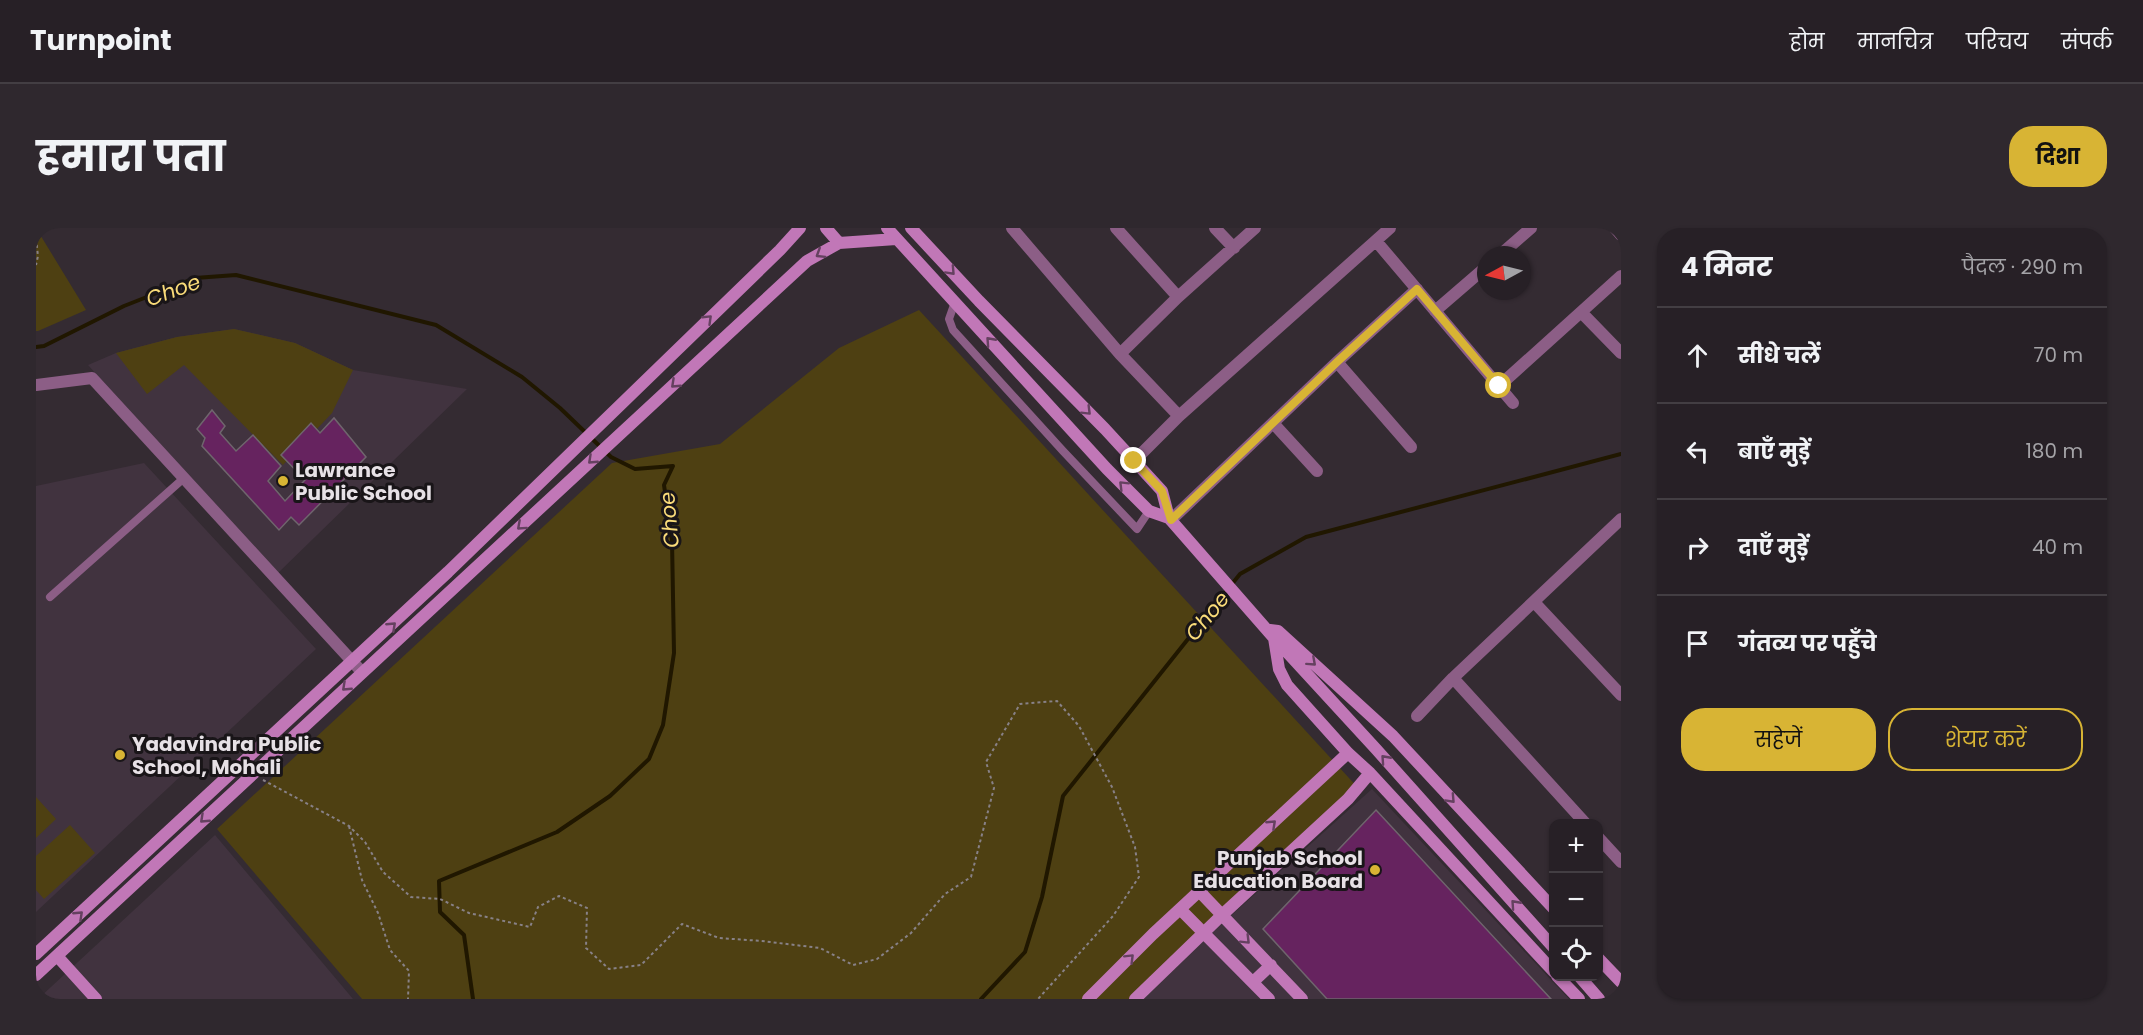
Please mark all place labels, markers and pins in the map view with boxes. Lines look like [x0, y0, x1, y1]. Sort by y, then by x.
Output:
place label: Lawrance Public School [295, 456, 432, 507]
marker: Lawrance Public School [276, 474, 290, 488]
place label: Yadavindra Public School, Mohali [132, 730, 321, 781]
marker: Yadavindra Public School, Mohali [113, 748, 127, 762]
place label: Punjab School Education Board [1193, 844, 1363, 895]
marker: Punjab School Education Board [1368, 863, 1382, 877]

